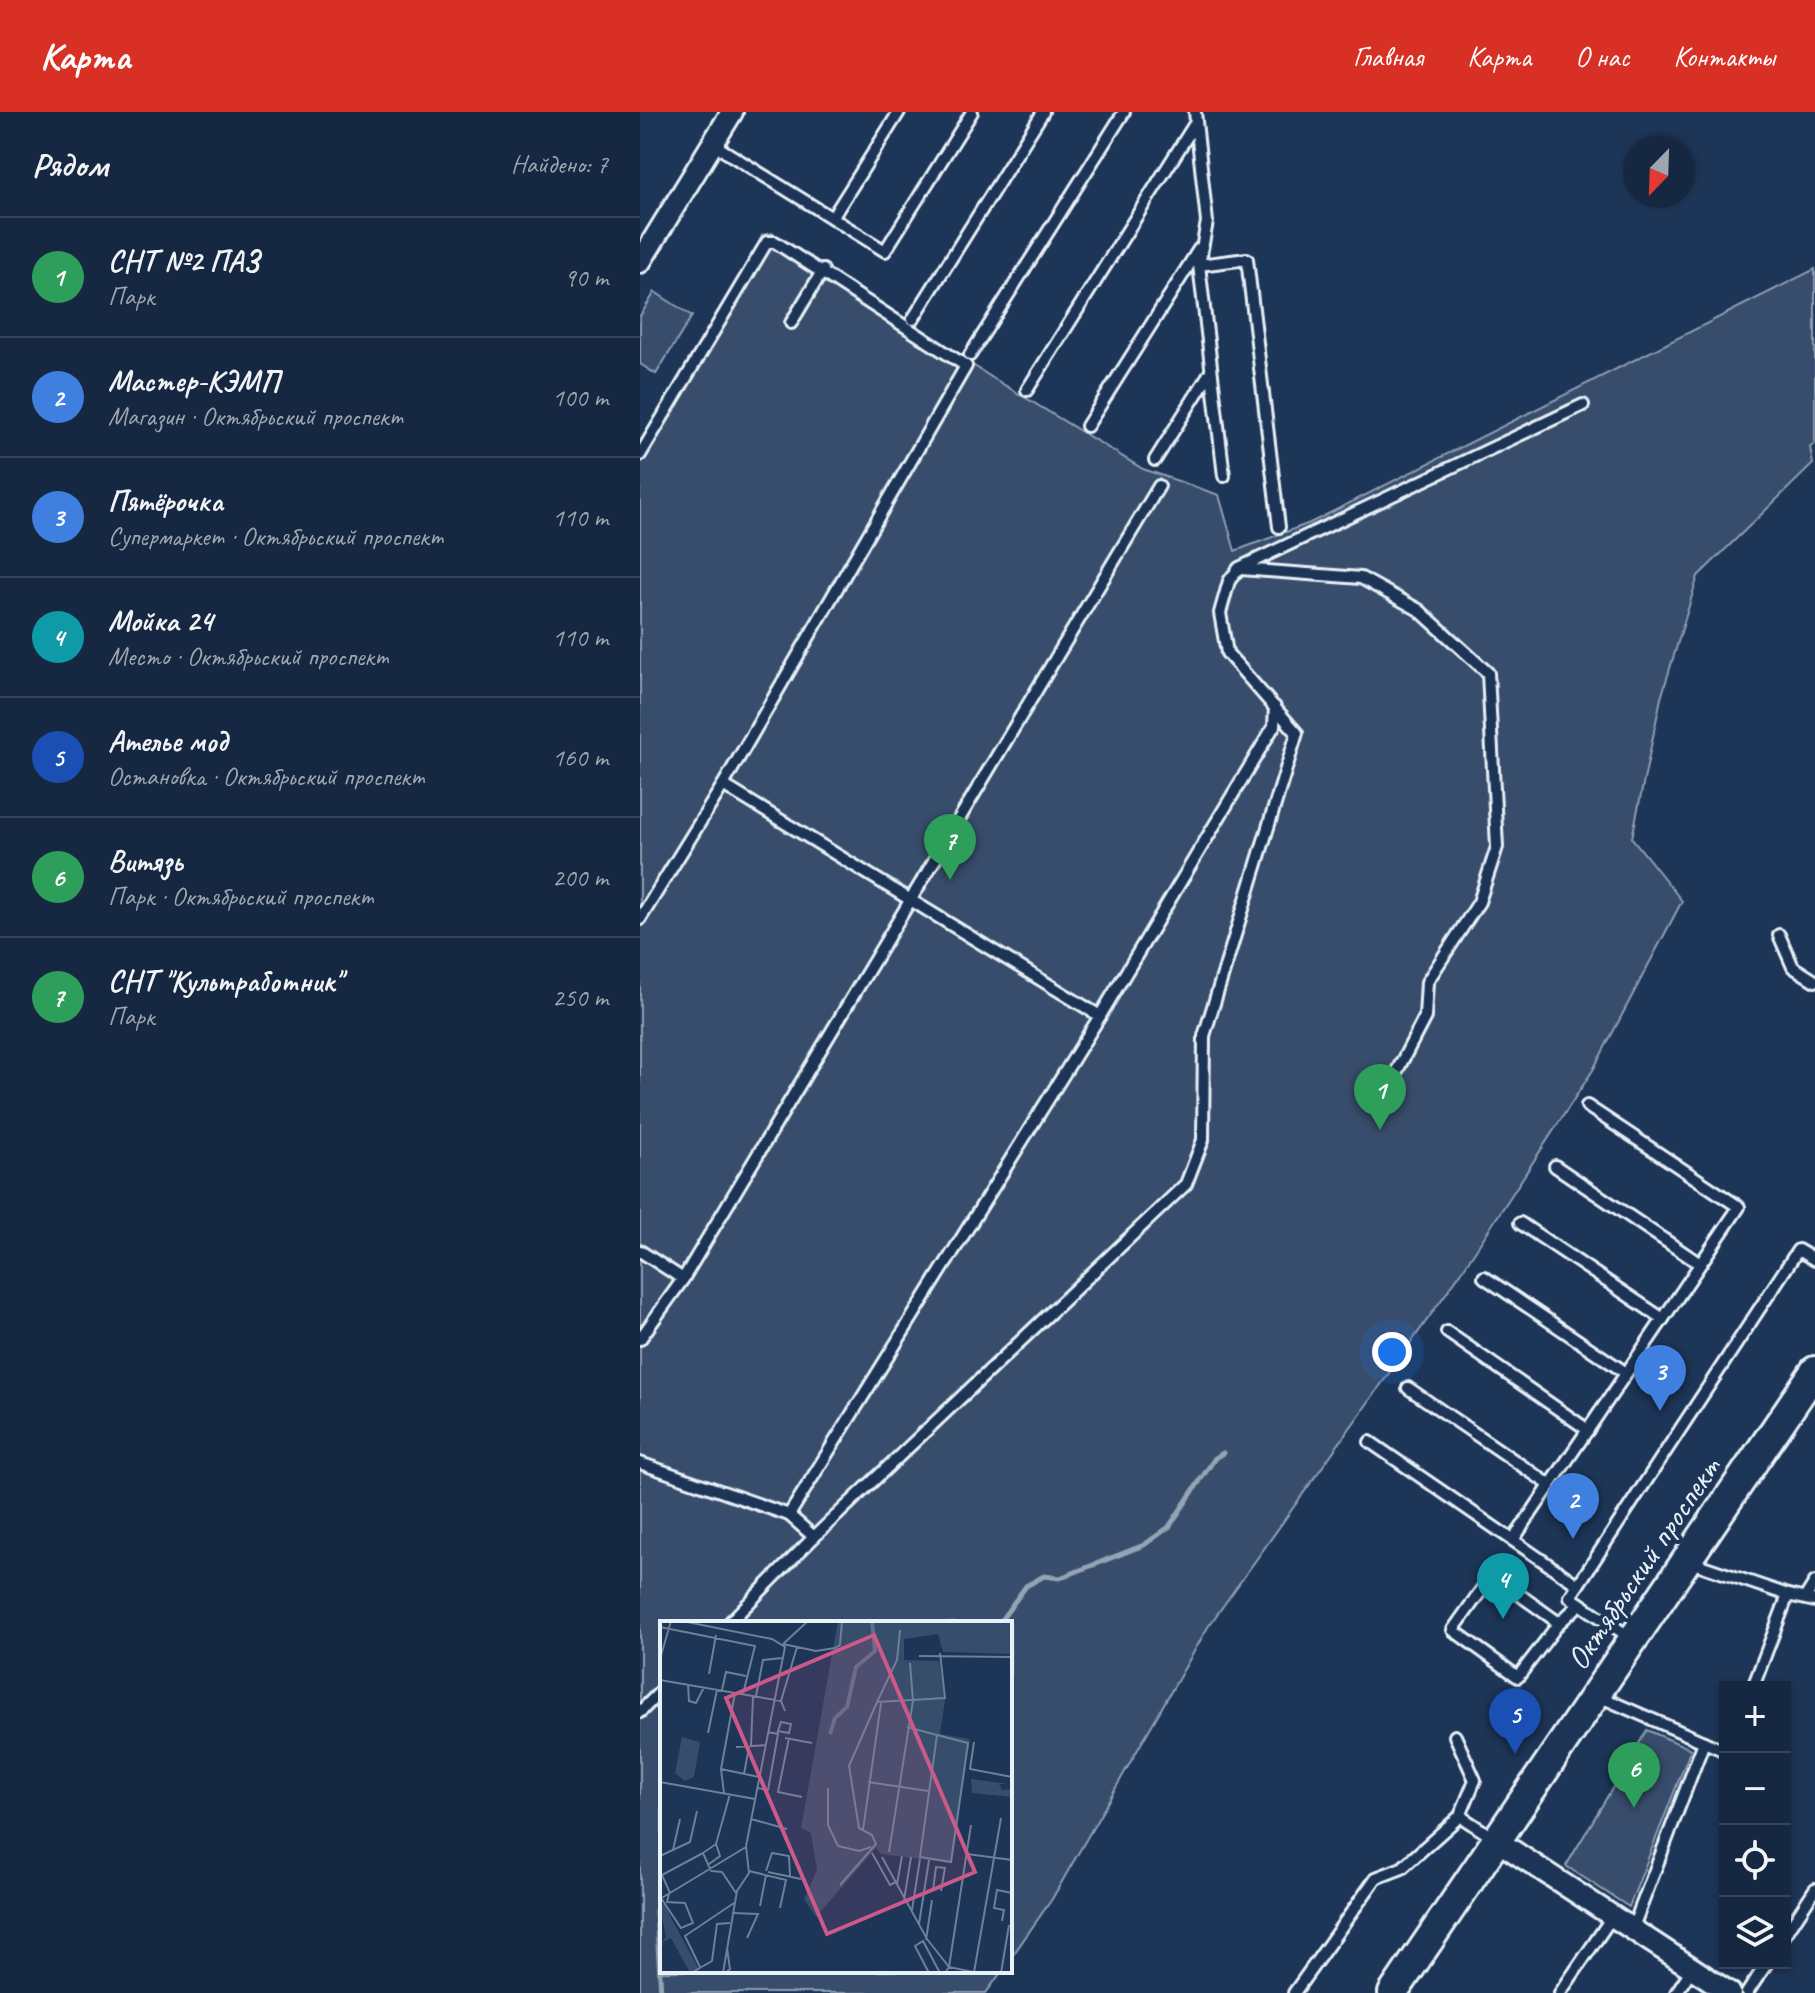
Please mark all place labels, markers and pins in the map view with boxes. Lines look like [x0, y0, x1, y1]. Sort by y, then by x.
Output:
pin: 7 [924, 814, 976, 880]
pin: 1 [1354, 1064, 1406, 1130]
pin: 3 [1634, 1345, 1686, 1411]
pin: 2 [1547, 1473, 1599, 1539]
pin: 4 [1477, 1553, 1529, 1619]
pin: 5 [1489, 1688, 1541, 1754]
pin: 6 [1608, 1742, 1660, 1808]

